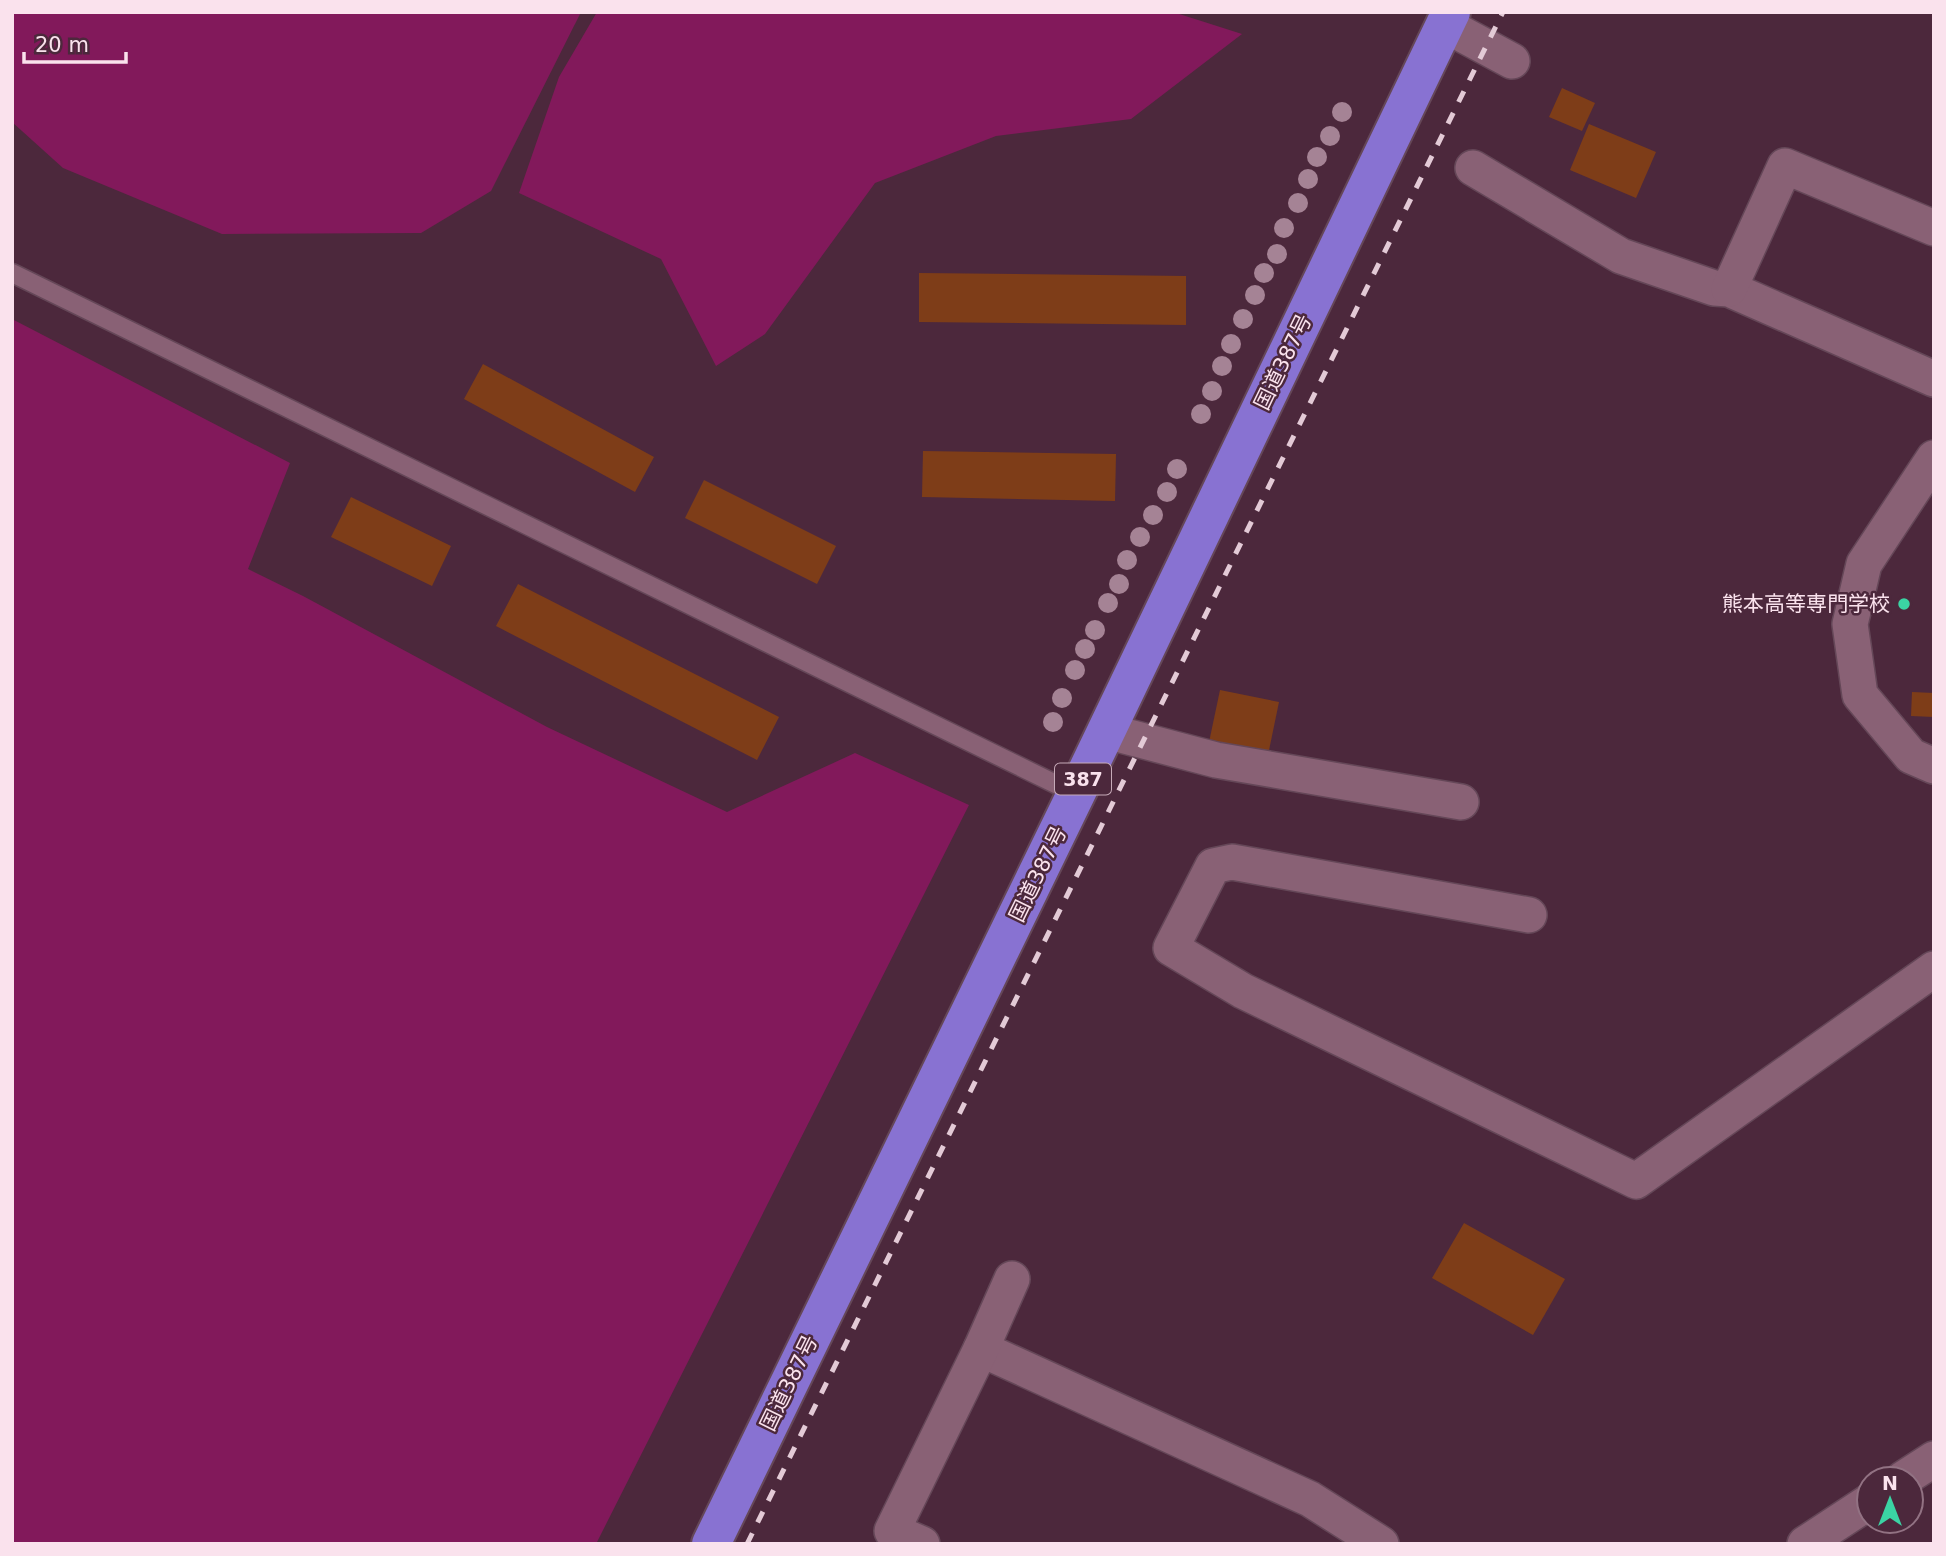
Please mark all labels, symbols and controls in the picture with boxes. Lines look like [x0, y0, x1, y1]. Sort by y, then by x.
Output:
scale bar [24, 21, 126, 65]
text: 20 m [35, 33, 89, 57]
street label: 国道387号 [1250, 310, 1316, 414]
place label: 熊本高等専門学校 [1722, 592, 1890, 616]
marker: 熊本高等専門学校 [1896, 596, 1912, 612]
road number: 387 [1055, 764, 1111, 794]
street label: 国道387号 [1005, 822, 1071, 926]
street label: 国道387号 [756, 1331, 822, 1435]
north arrow [1855, 1465, 1925, 1535]
text: N [1882, 1472, 1898, 1494]

